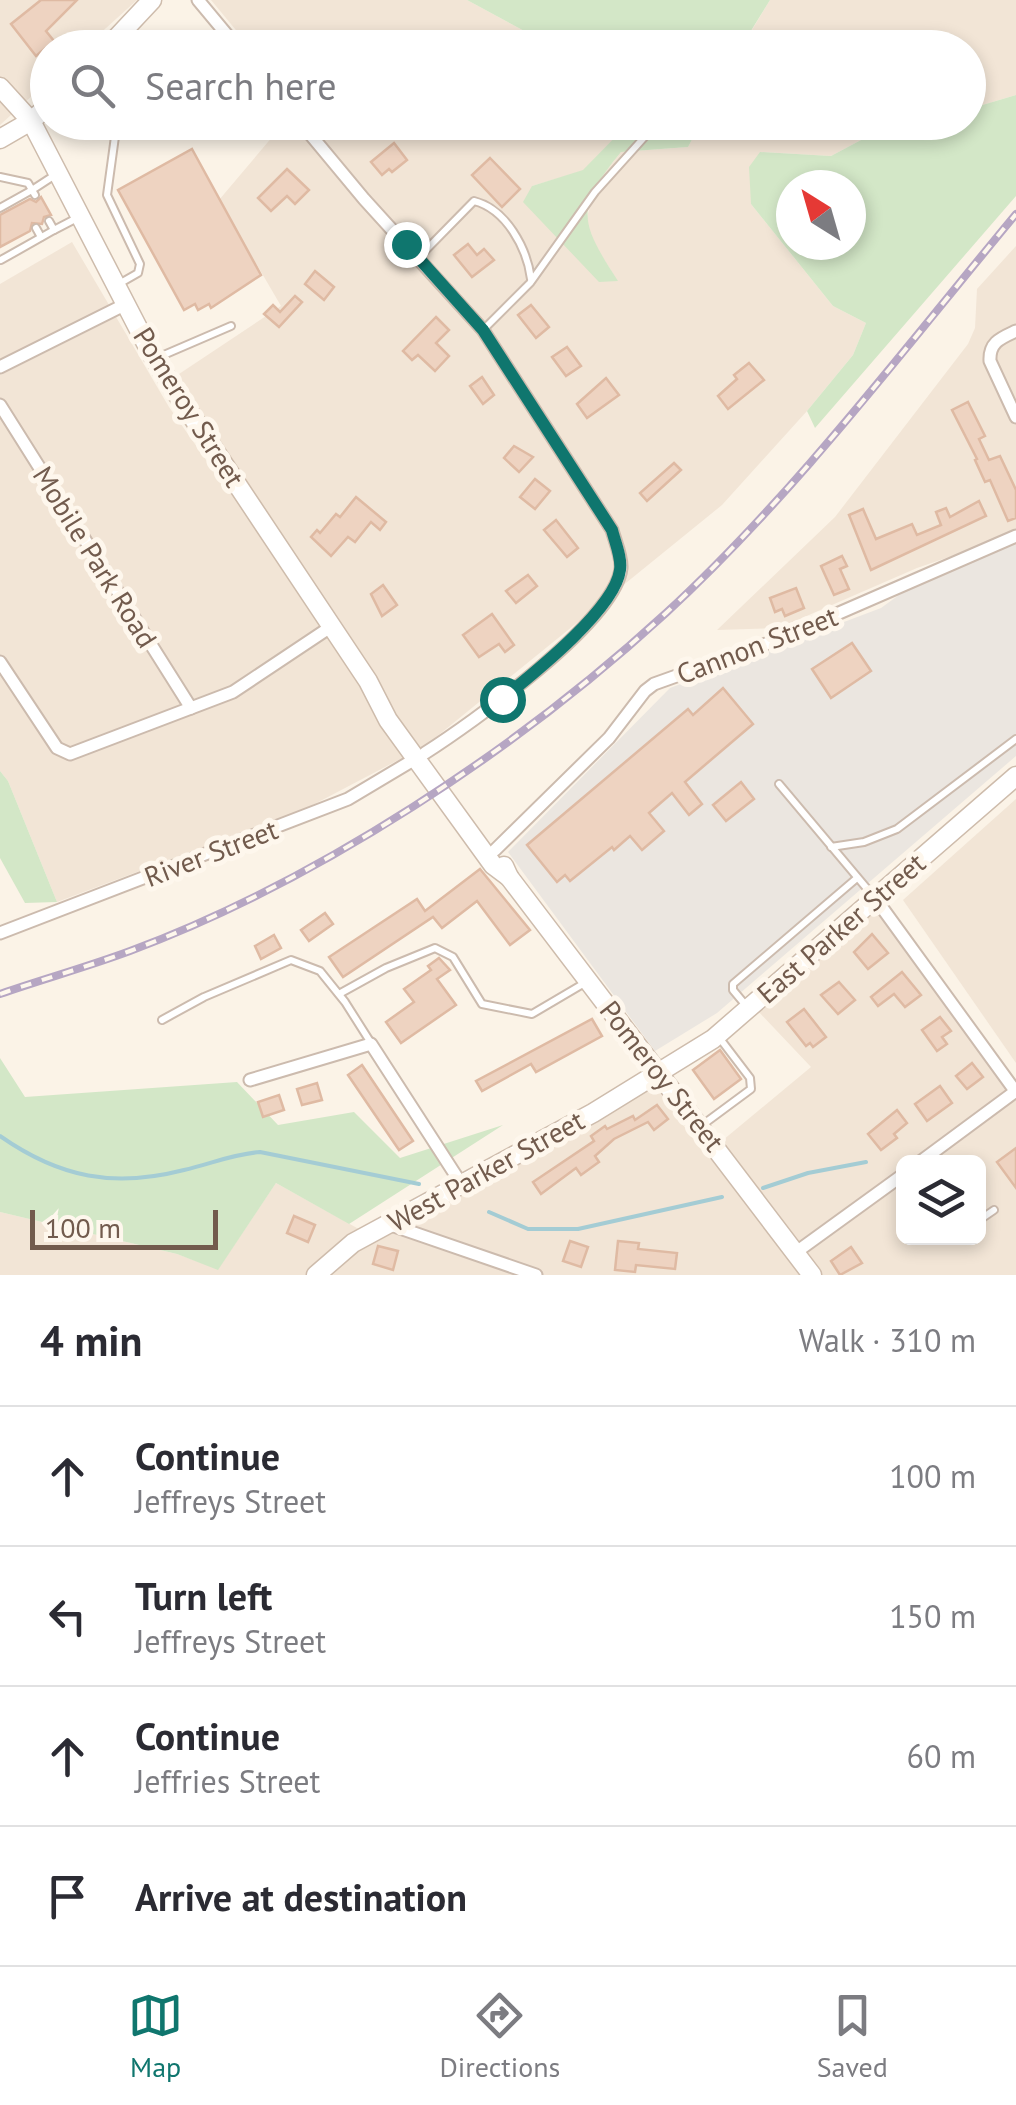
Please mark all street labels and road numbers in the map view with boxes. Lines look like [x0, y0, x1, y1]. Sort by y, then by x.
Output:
street label: Pomeroy Street [126, 320, 254, 494]
street label: Mobile Park Road [25, 459, 166, 654]
street label: Cannon Street [671, 597, 843, 692]
street label: River Street [139, 810, 283, 895]
street label: East Parker Street [749, 844, 933, 1011]
street label: Pomeroy Street [592, 993, 733, 1159]
street label: West Parker Street [381, 1101, 591, 1240]

